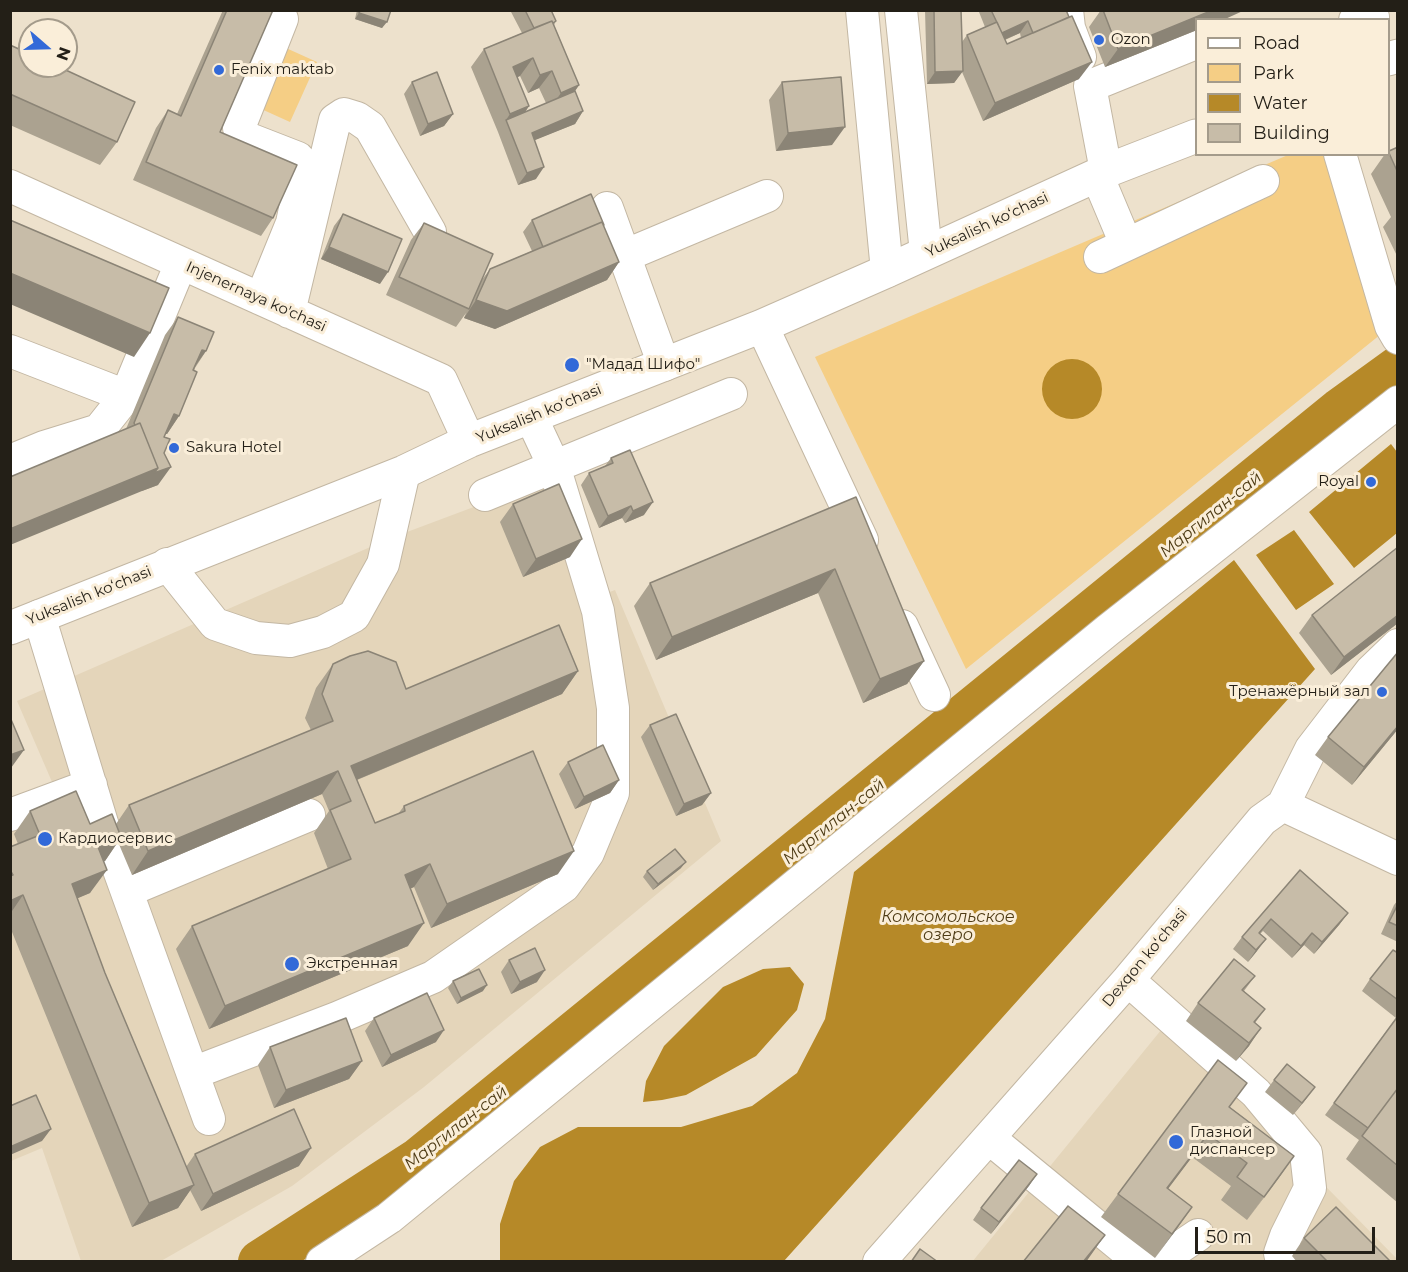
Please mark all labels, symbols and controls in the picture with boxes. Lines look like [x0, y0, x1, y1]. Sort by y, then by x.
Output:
north arrow [18, 18, 78, 78]
legend [1195, 18, 1390, 156]
place label: Ozon [1111, 31, 1151, 49]
text: Road [1253, 32, 1300, 54]
marker: Ozon [1092, 33, 1106, 47]
text: N [52, 44, 75, 63]
place label: Fenix maktab [231, 61, 334, 79]
text: Park [1253, 62, 1294, 84]
marker: Fenix maktab [212, 63, 226, 77]
text: Water [1253, 92, 1308, 114]
text: Building [1253, 122, 1330, 144]
street label: Yuksalish koʻchasi [923, 189, 1051, 261]
street label: Injenernaya ko'chasi [183, 258, 329, 336]
marker: "Мадад Шифо" [563, 356, 581, 374]
place label: "Мадад Шифо" [586, 356, 700, 374]
street label: Yuksalish koʻchasi [474, 381, 604, 447]
place label: Sakura Hotel [186, 439, 282, 457]
marker: Sakura Hotel [167, 441, 181, 455]
water label: Маргилан-сай [1156, 468, 1266, 562]
place label: Royal [1318, 473, 1359, 491]
marker: Royal [1364, 475, 1378, 489]
street label: Yuksalish koʻchasi [24, 563, 154, 629]
place label: Тренажёрный зал [1229, 683, 1370, 701]
marker: Тренажёрный зал [1375, 685, 1389, 699]
water label: Маргилан-сай [779, 775, 889, 869]
marker: Кардиосервис [36, 830, 54, 848]
place label: Кардиосервис [58, 830, 173, 848]
street label: Dexqon koʻchasi [1099, 905, 1191, 1011]
water label: Комсомольское озеро [881, 907, 1015, 945]
marker: Экстренная [283, 955, 301, 973]
place label: Экстренная [306, 955, 398, 973]
water label: Маргилан-сай [401, 1082, 511, 1174]
place label: Глазной диспансер [1190, 1124, 1275, 1159]
marker: Глазной диспансер [1167, 1133, 1185, 1151]
scale bar [1198, 1215, 1378, 1253]
text: 50 m [1206, 1226, 1252, 1248]

